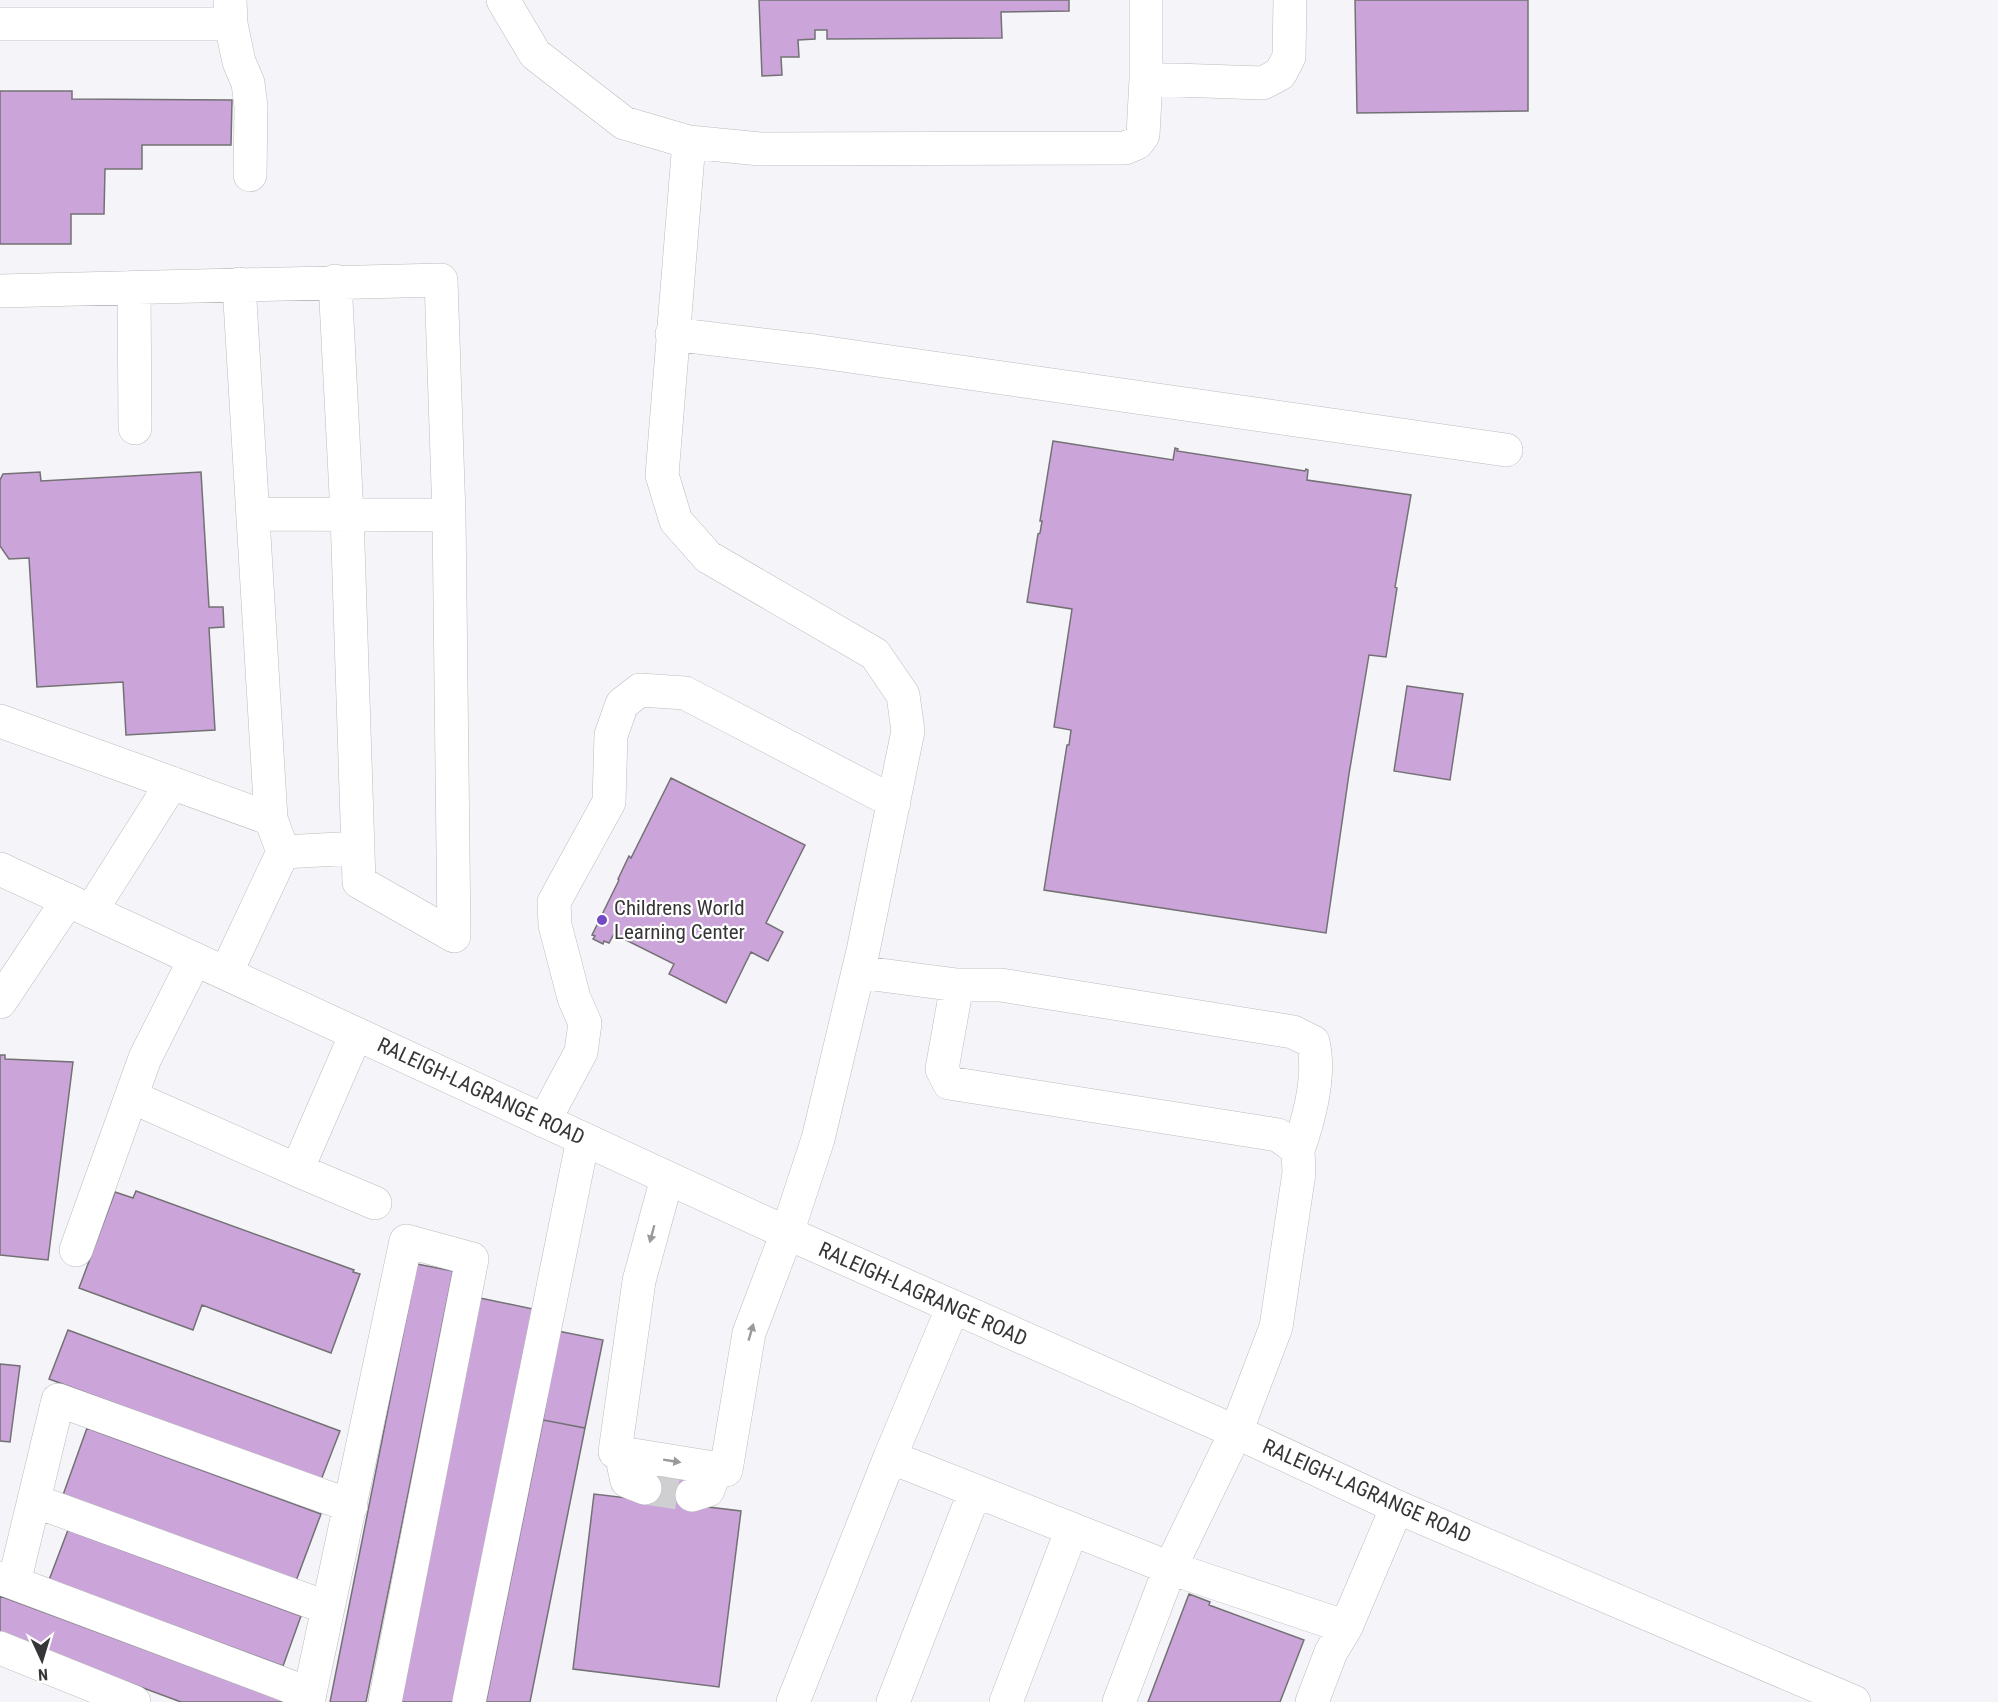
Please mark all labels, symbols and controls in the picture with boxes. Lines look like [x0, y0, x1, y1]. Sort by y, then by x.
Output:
place label: Childrens World Learning Center [614, 896, 745, 944]
marker: Childrens World Learning Center [595, 913, 609, 927]
street label: RALEIGH-LAGRANGE ROAD [374, 1032, 588, 1150]
one-way arrow [646, 1225, 656, 1244]
street label: RALEIGH-LAGRANGE ROAD [815, 1237, 1031, 1351]
one-way arrow [746, 1323, 756, 1341]
street label: RALEIGH-LAGRANGE ROAD [1259, 1434, 1475, 1548]
one-way arrow [662, 1457, 681, 1466]
north arrow [12, 1630, 72, 1690]
text: N [37, 1665, 49, 1684]

